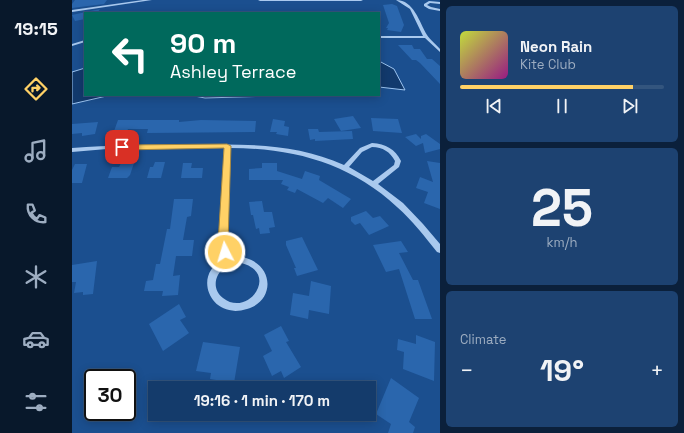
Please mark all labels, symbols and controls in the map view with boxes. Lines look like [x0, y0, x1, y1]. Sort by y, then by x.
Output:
text: 19:15 [14, 17, 58, 40]
text: 90 m [170, 25, 236, 61]
icon: left [104, 28, 156, 80]
text: Neon Rain [520, 37, 592, 56]
text: Kite Club [520, 56, 576, 73]
text: Ashley Terrace [170, 60, 296, 83]
icon: directions [22, 75, 50, 103]
icon: previous [483, 95, 505, 117]
icon: pause [551, 95, 573, 117]
icon: next [619, 95, 641, 117]
pin [105, 130, 139, 164]
icon: arrive [111, 136, 133, 158]
icon: music [22, 137, 50, 165]
text: 25 [531, 175, 593, 241]
icon: phone [22, 200, 50, 228]
position arrow [204, 231, 246, 273]
text: km/h [547, 234, 577, 251]
icon: climate [22, 263, 50, 291]
icon: car [22, 325, 50, 353]
text: Climate [460, 331, 506, 348]
text: 19° [540, 351, 584, 390]
text: − [460, 356, 474, 384]
text: + [650, 356, 664, 384]
speed limit sign: 30 [84, 369, 136, 421]
icon: filters [22, 388, 50, 416]
text: 19:16 · 1 min · 170 m [194, 391, 330, 410]

